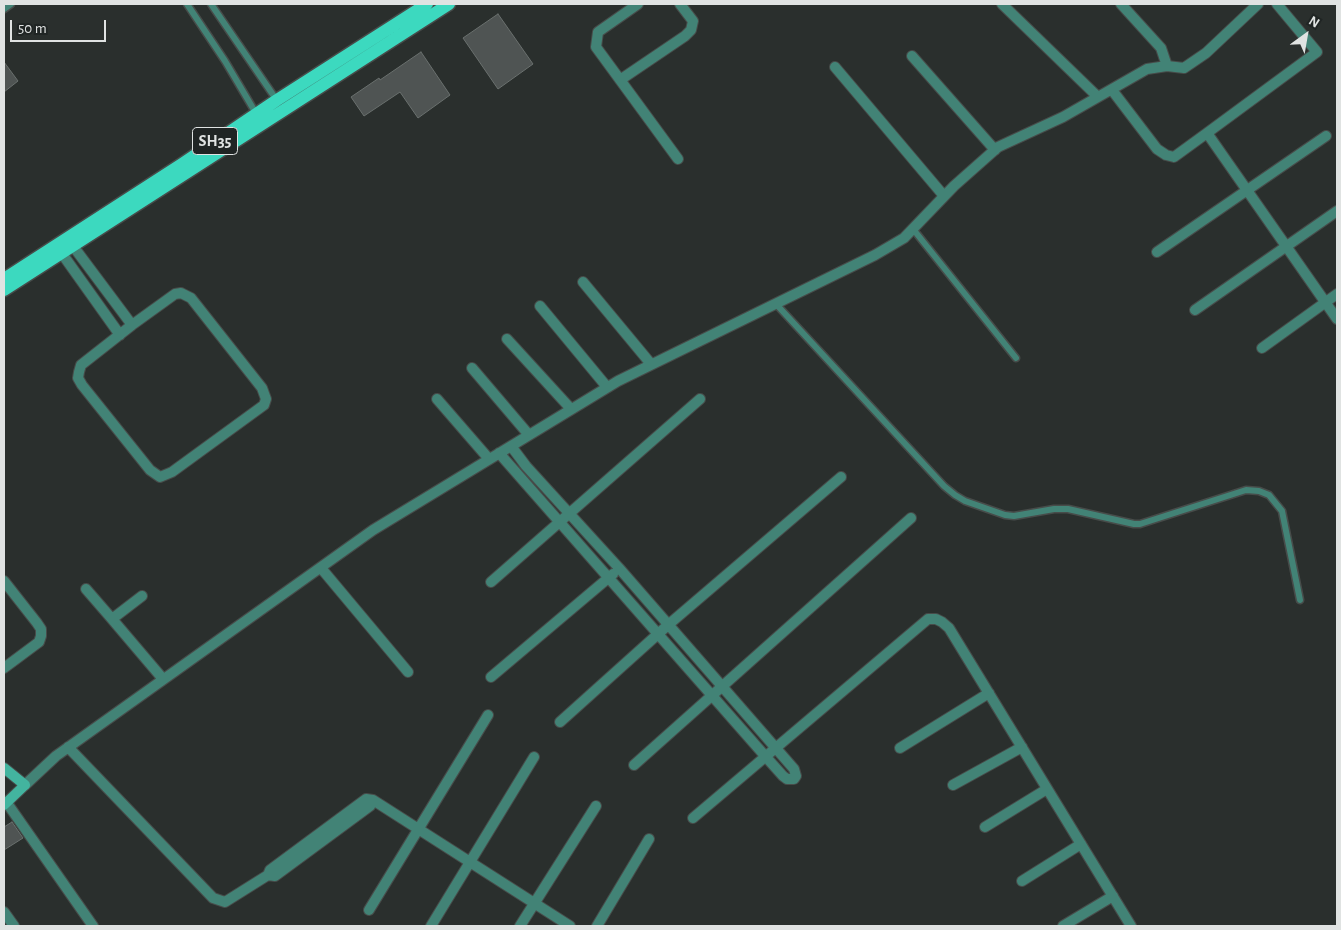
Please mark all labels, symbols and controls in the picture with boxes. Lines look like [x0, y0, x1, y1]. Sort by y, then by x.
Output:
scale bar [12, 10, 109, 42]
north arrow [1281, 10, 1331, 60]
text: N [1306, 14, 1322, 31]
text: 50 m [18, 21, 47, 36]
road number: SH35 [192, 128, 238, 154]

